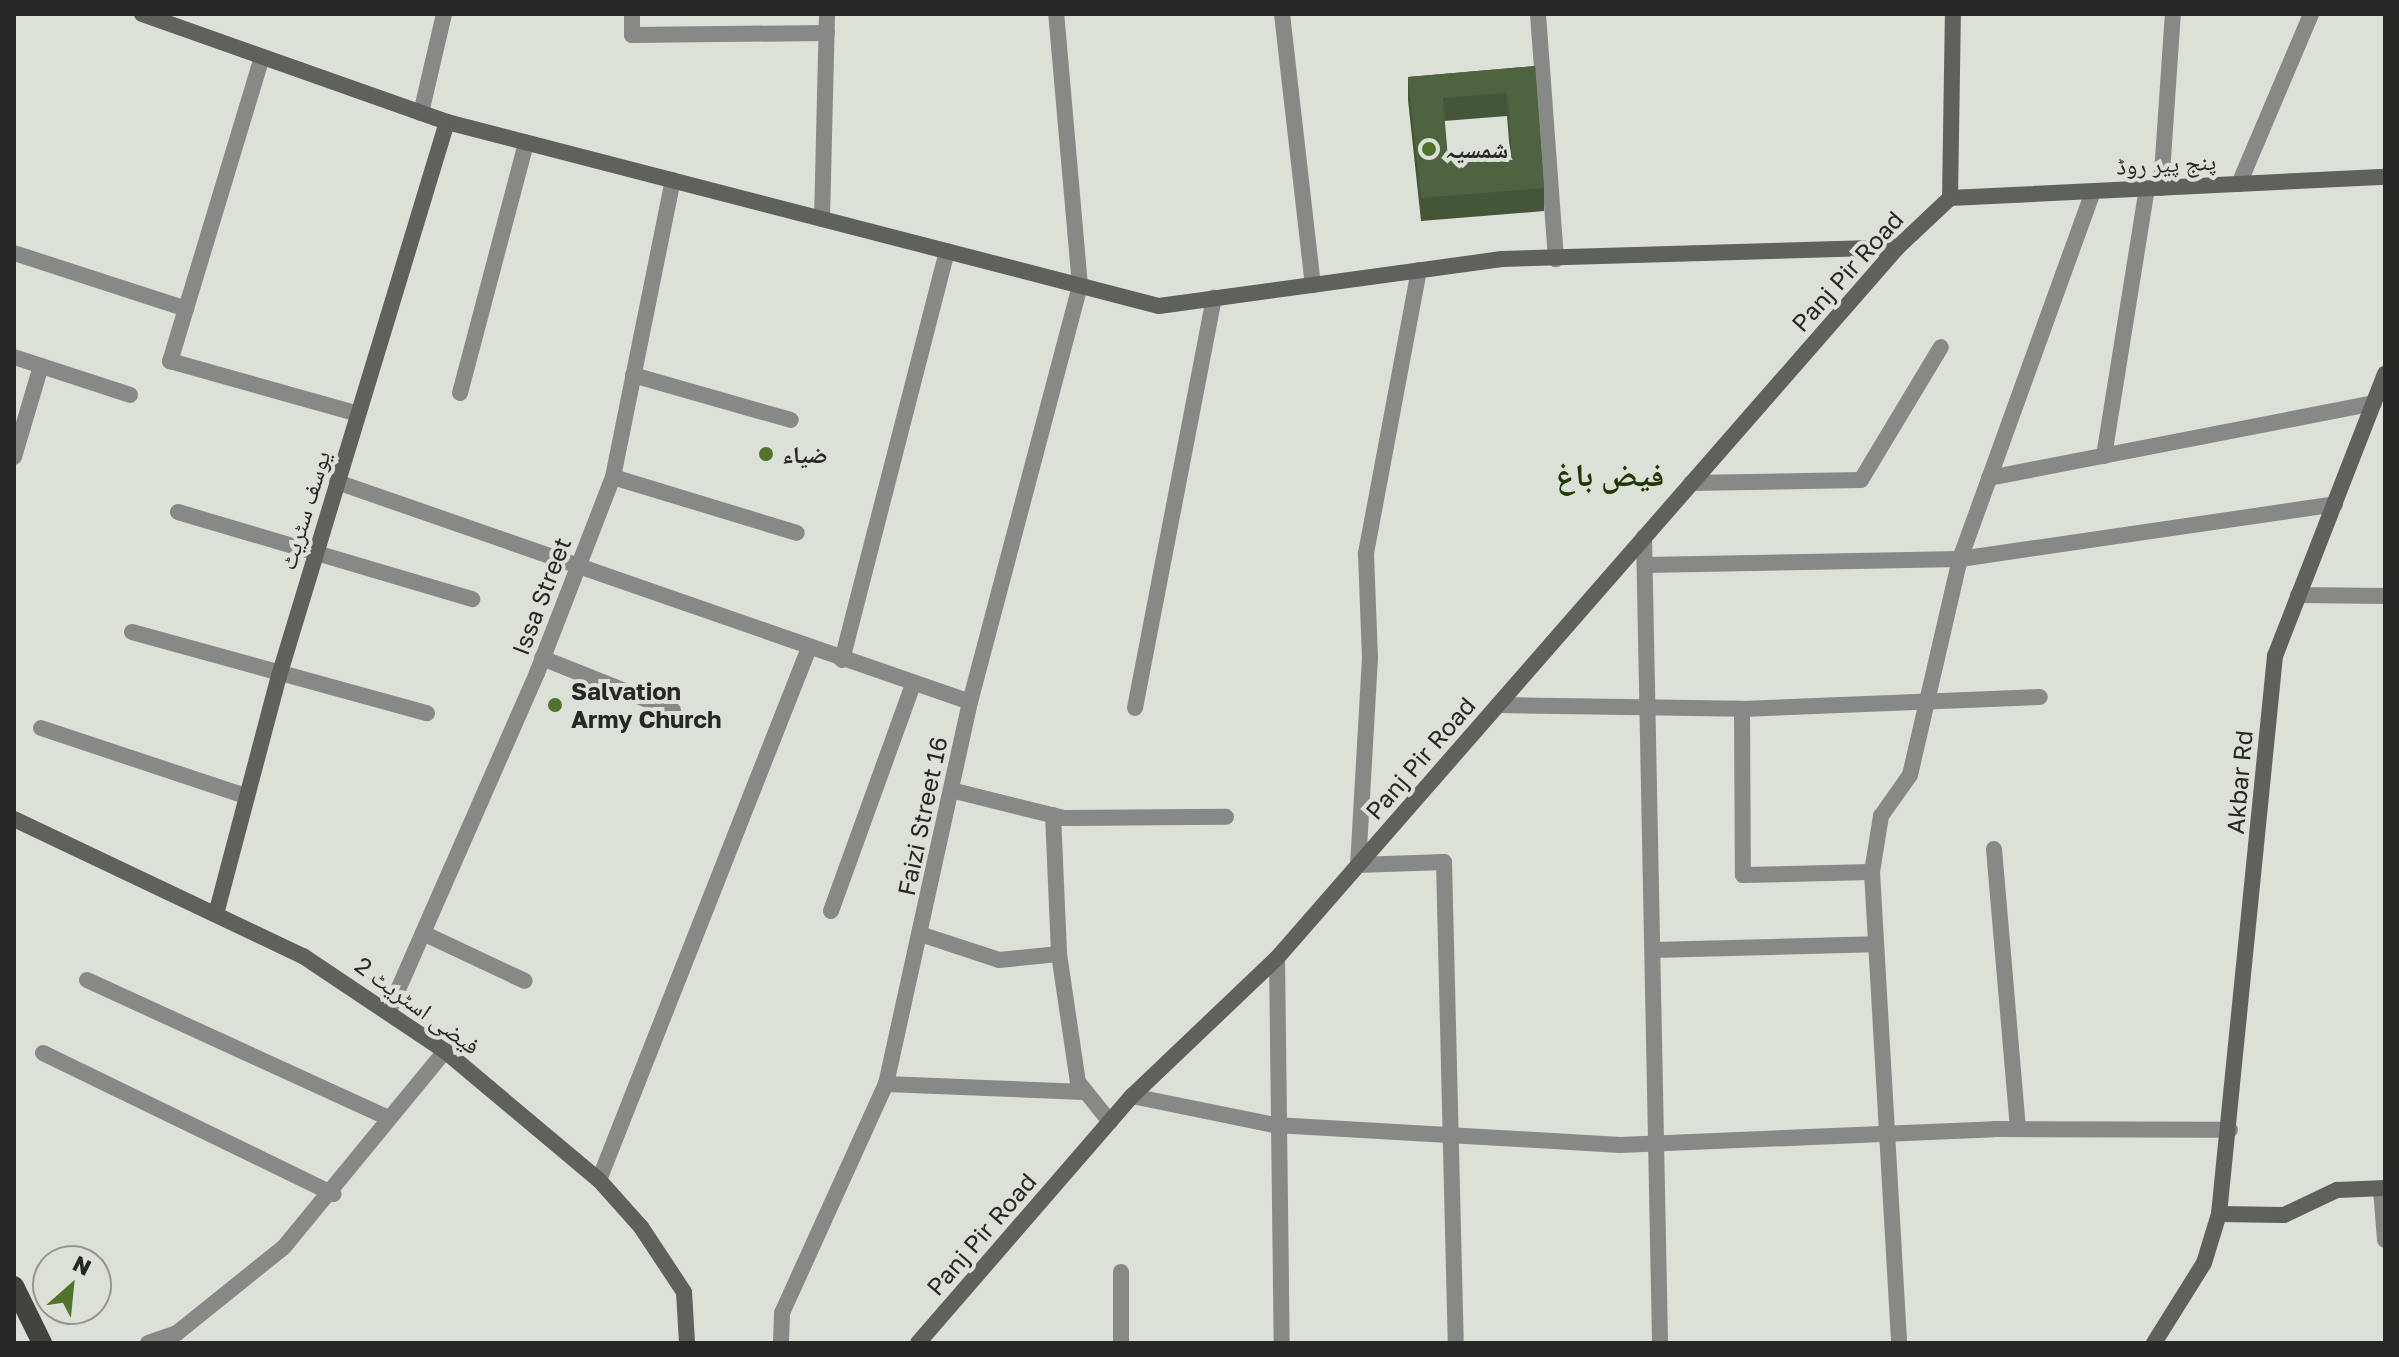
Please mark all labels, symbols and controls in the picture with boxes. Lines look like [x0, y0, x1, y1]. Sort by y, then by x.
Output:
place label: شمسیہ [1445, 135, 1508, 163]
marker: شمسیہ [1420, 140, 1438, 158]
street label: پنج پیر روڈ [2115, 146, 2217, 180]
street label: Panj Pir Road [1785, 205, 1909, 337]
place label: ضیاء [782, 440, 827, 468]
marker: ضیاء [757, 445, 775, 463]
street label: یوسف سٹریٹ [272, 447, 336, 573]
district label: فیض باغ [1556, 455, 1664, 493]
street label: Issa Street [505, 533, 577, 659]
place label: Salvation Army Church [571, 677, 722, 733]
street label: Panj Pir Road [1359, 691, 1481, 825]
marker: Salvation Army Church [546, 696, 564, 714]
street label: Akbar Rd [2220, 729, 2258, 835]
street label: Faizi Street 16 [891, 734, 953, 898]
street label: فیضی اسٹریٹ 2 [350, 950, 486, 1060]
street label: Panj Pir Road [920, 1167, 1042, 1301]
north arrow [32, 1245, 112, 1325]
text: N [69, 1249, 96, 1281]

